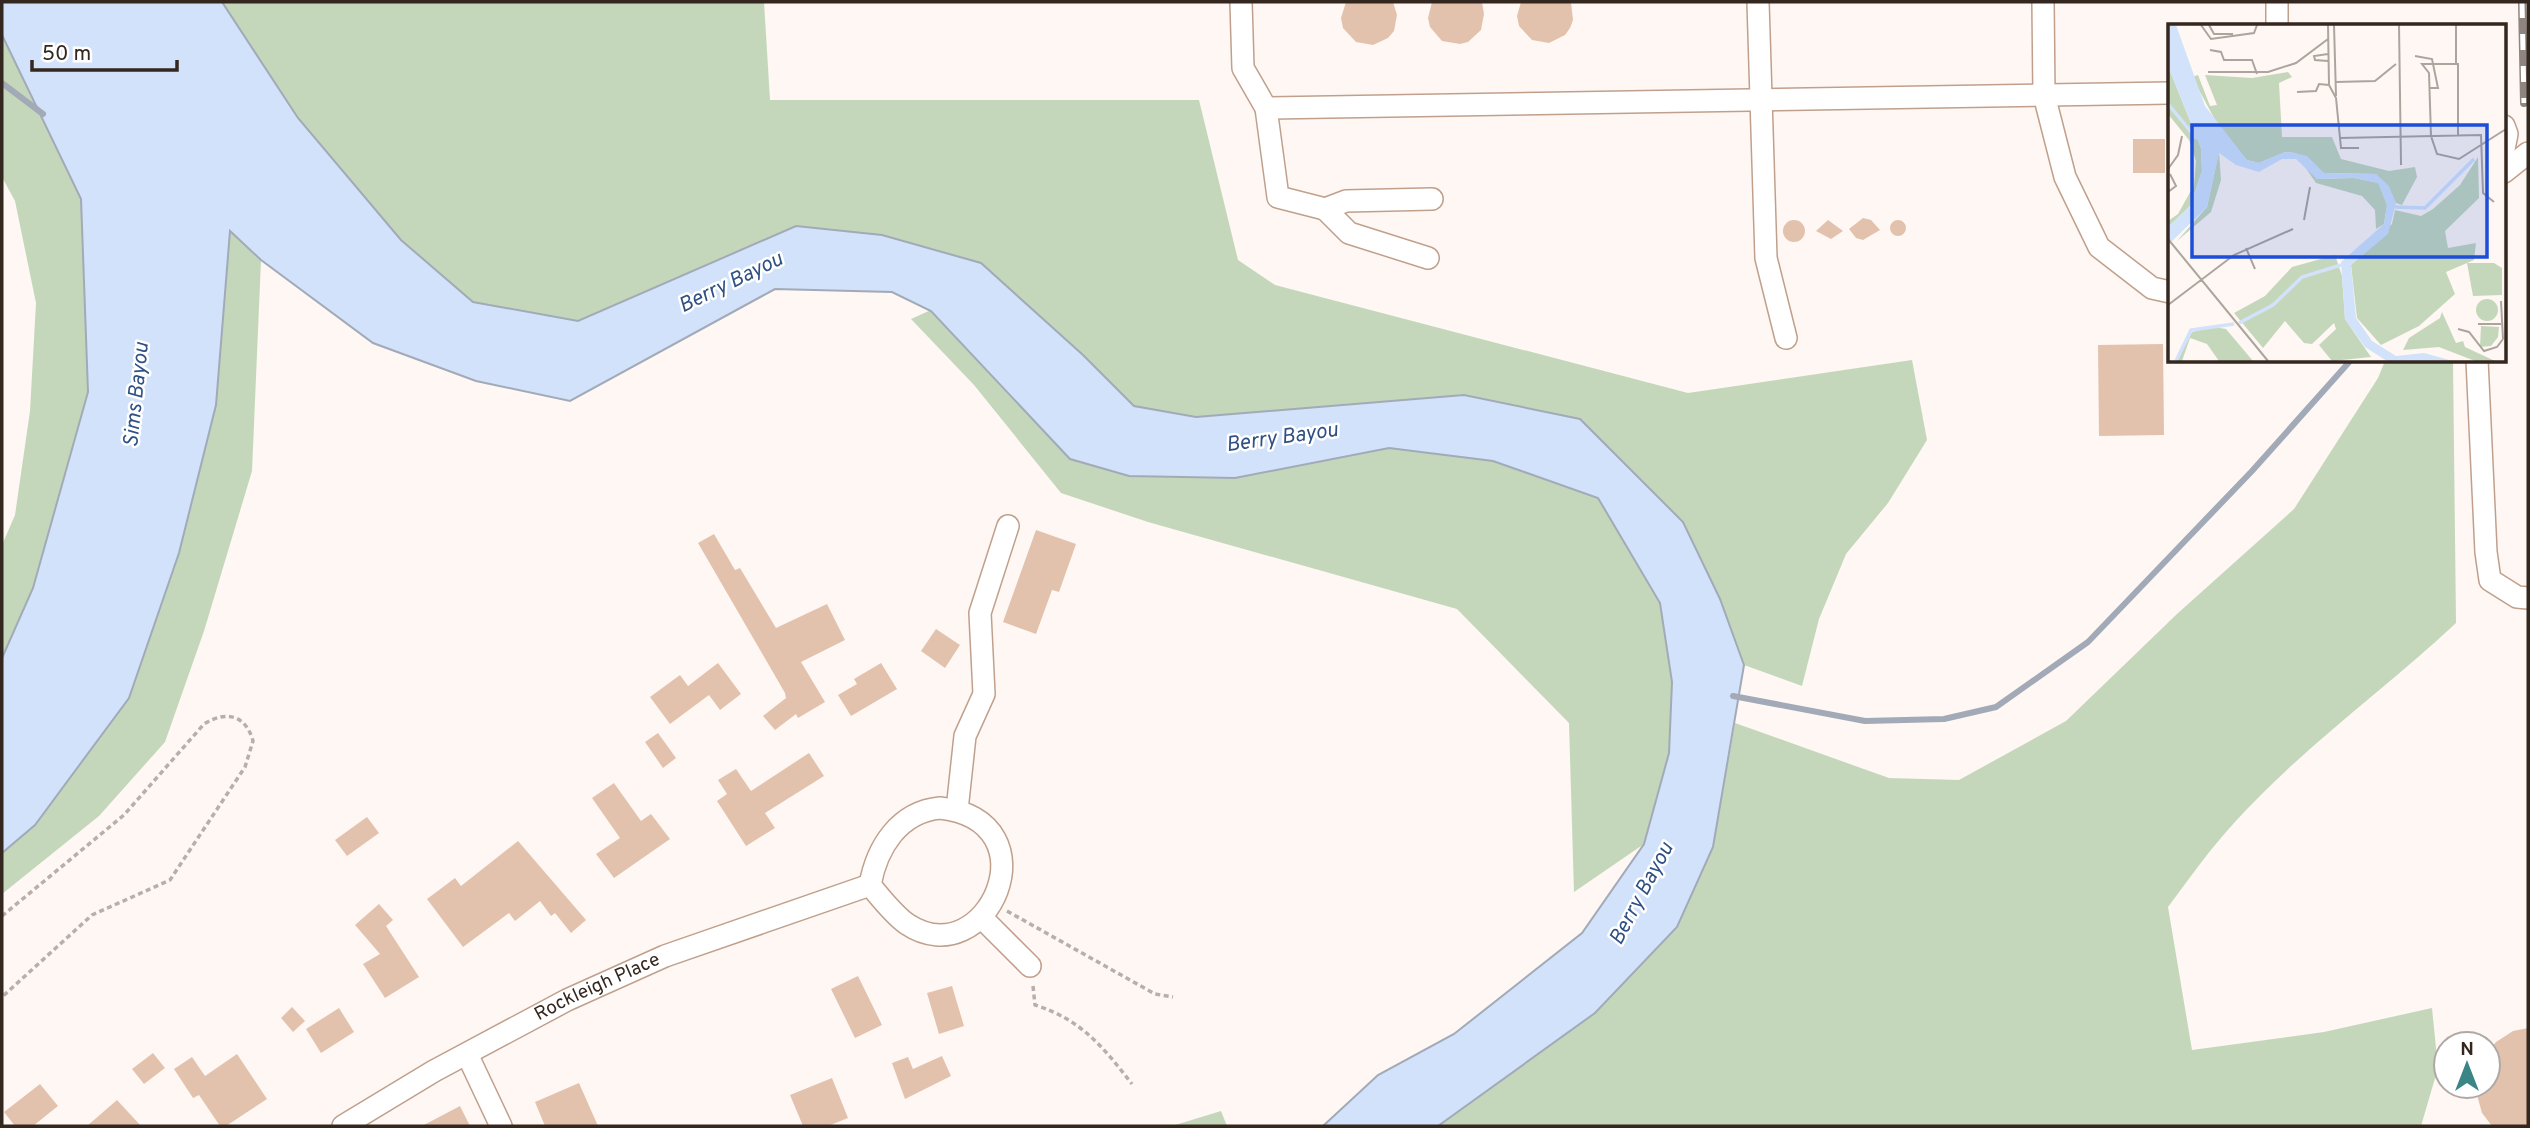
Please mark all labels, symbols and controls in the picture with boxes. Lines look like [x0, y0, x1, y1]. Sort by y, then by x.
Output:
inset map [2168, 24, 2506, 362]
scale bar [32, 28, 177, 72]
text: 50 m [42, 41, 91, 68]
water label: Berry Bayou [674, 246, 788, 320]
water label: Sims Bayou [118, 341, 156, 449]
water label: Berry Bayou [1224, 417, 1340, 459]
water label: Berry Bayou [1604, 837, 1681, 950]
street label: Rockleigh Place [530, 948, 664, 1027]
north arrow [2432, 1030, 2502, 1100]
text: N [2460, 1038, 2474, 1062]

